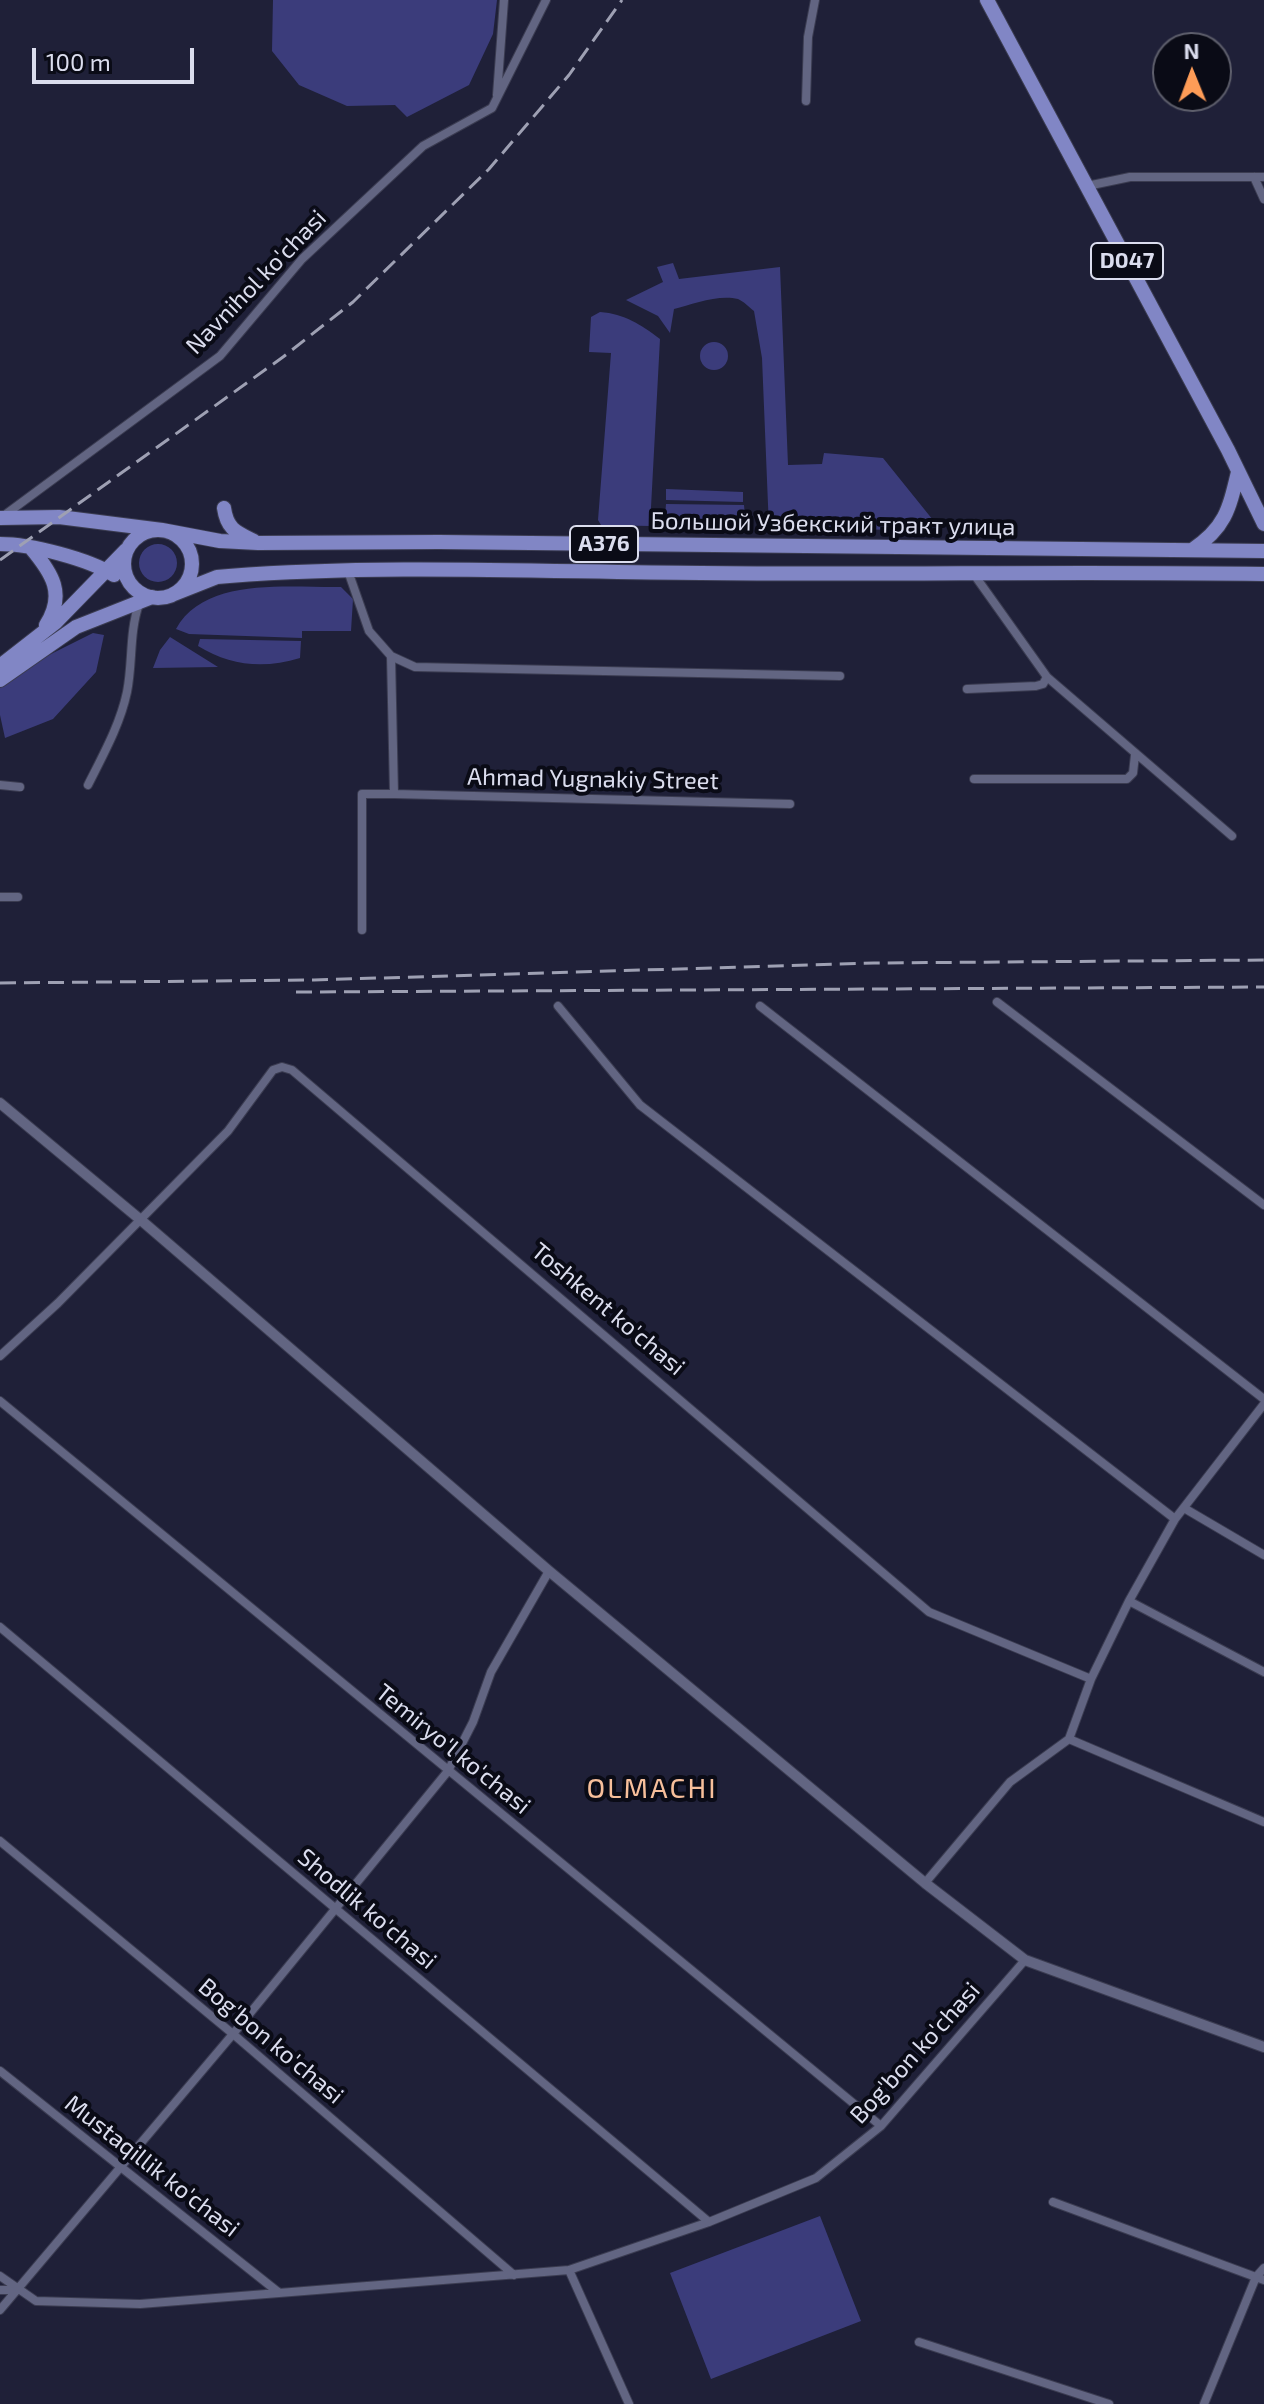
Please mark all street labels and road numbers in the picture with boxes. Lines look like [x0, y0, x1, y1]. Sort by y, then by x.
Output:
street label: Navnihol ko'chasi [180, 204, 332, 360]
road number: D047 [1091, 243, 1163, 279]
street label: Большой Узбекский тракт улица [650, 506, 1016, 542]
road number: A376 [570, 526, 638, 562]
street label: Ahmad Yugnakiy Street [467, 762, 719, 796]
street label: Toshkent ko'chasi [526, 1237, 690, 1381]
street label: Temiryo'l ko'chasi [370, 1678, 536, 1820]
street label: Shodlik ko'chasi [292, 1843, 442, 1975]
street label: Bog'bon ko'chasi [193, 1972, 349, 2110]
street label: Bog'bon ko'chasi [844, 1976, 986, 2130]
street label: Mustaqillik ko'chasi [59, 2089, 245, 2243]

